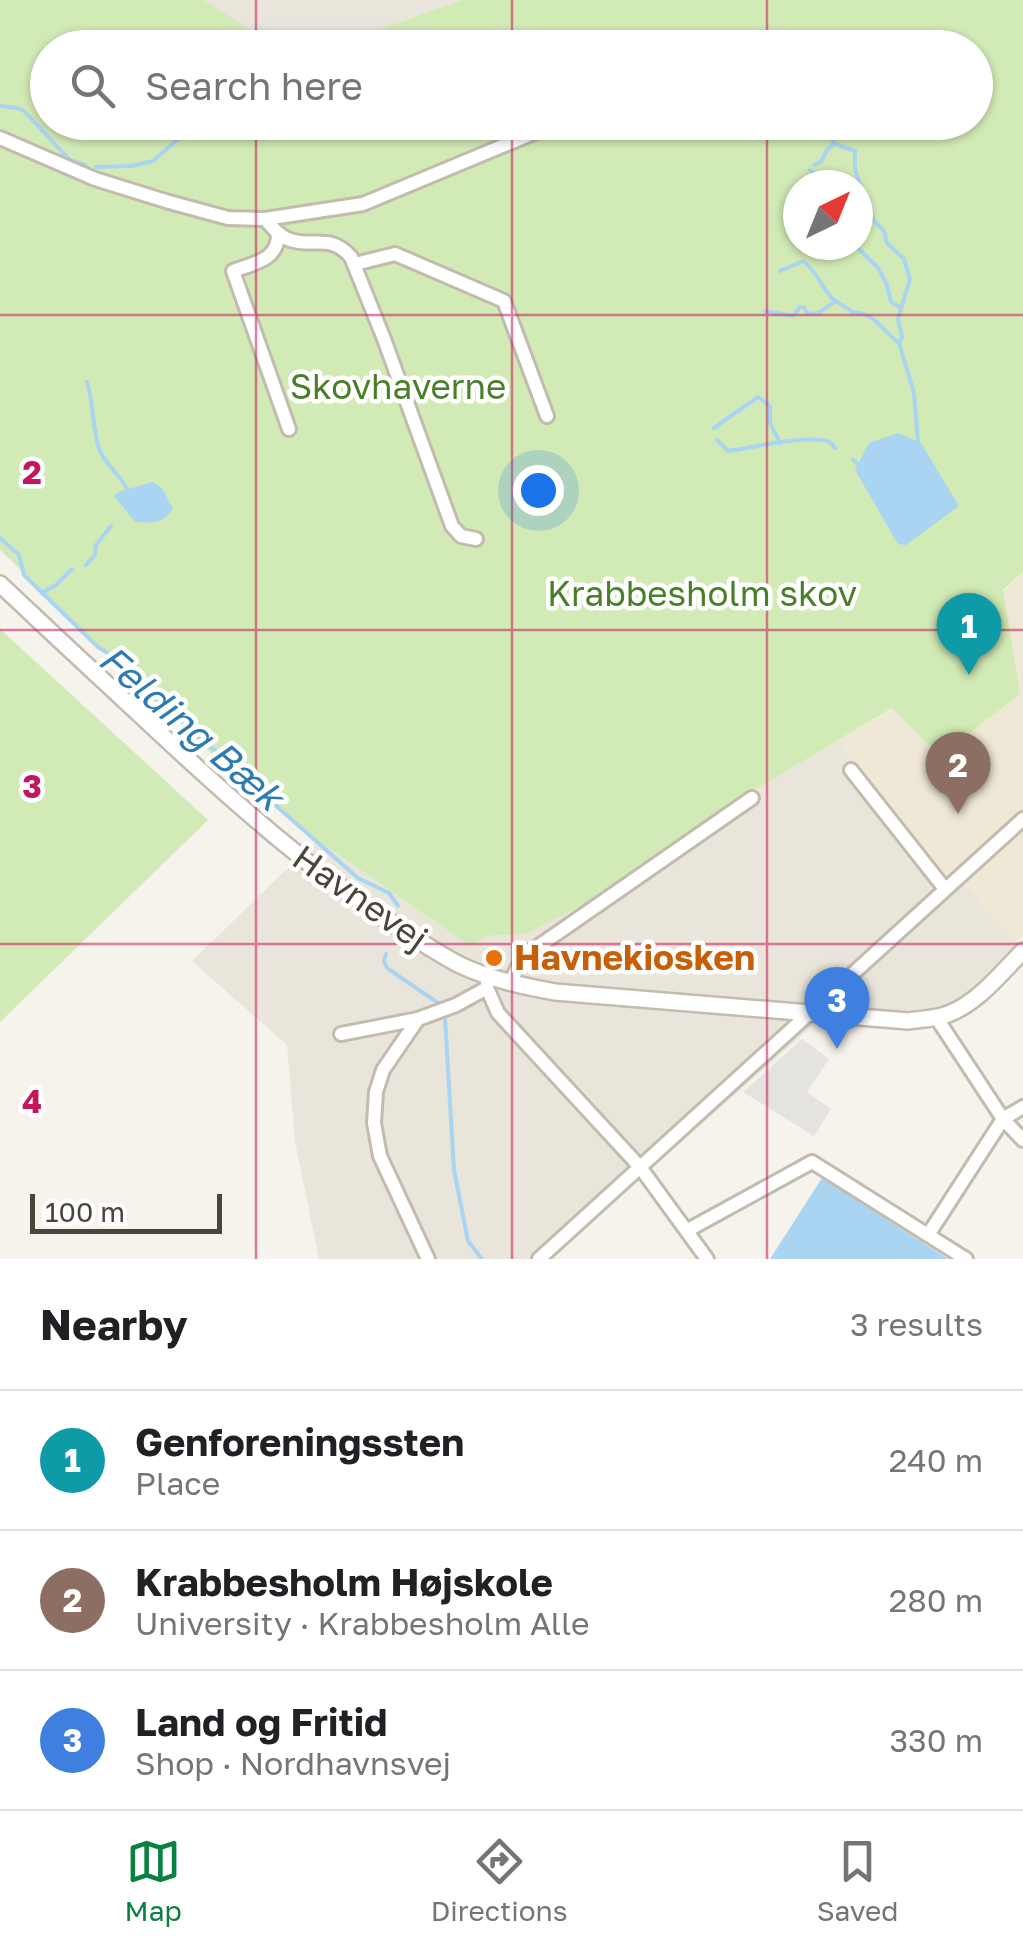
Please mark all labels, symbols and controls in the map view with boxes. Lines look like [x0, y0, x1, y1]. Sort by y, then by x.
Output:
search box [30, 30, 993, 140]
icon: search [65, 58, 120, 113]
text: Search here [145, 63, 363, 108]
north arrow [783, 170, 873, 260]
park label: Skovhaverne [290, 365, 506, 407]
text: 2 [22, 453, 42, 491]
your location [513, 465, 564, 516]
park label: Krabbesholm skov [547, 572, 857, 614]
pin: 1 [936, 592, 1002, 675]
water label: Felding Bæk [91, 635, 296, 821]
pin: 2 [926, 732, 990, 814]
text: 3 [22, 767, 42, 805]
street label: Havnevej [285, 836, 436, 959]
place label: Havnekiosken [514, 936, 755, 978]
marker: Havnekiosken [483, 947, 505, 969]
pin: 3 [804, 966, 870, 1049]
text: 4 [22, 1082, 42, 1120]
scale bar [30, 1189, 222, 1234]
text: 100 m [45, 1195, 125, 1228]
text: Nearby [40, 1299, 188, 1349]
text: 3 results [850, 1305, 983, 1343]
text: Genforeningssten [135, 1419, 464, 1464]
text: 1 [64, 1441, 81, 1479]
text: 240 m [889, 1441, 983, 1479]
text: Place [135, 1464, 220, 1502]
text: Krabbesholm Højskole [135, 1559, 553, 1604]
text: 2 [63, 1581, 82, 1619]
text: 280 m [889, 1581, 983, 1619]
text: University · Krabbesholm Alle [135, 1604, 590, 1642]
text: Land og Fritid [135, 1699, 387, 1744]
text: 3 [63, 1721, 82, 1759]
text: 330 m [889, 1721, 983, 1759]
text: Shop · Nordhavnsvej [135, 1744, 451, 1782]
tab: Map [125, 1834, 182, 1927]
tab: Directions [431, 1834, 568, 1927]
tab: Saved [817, 1834, 898, 1927]

